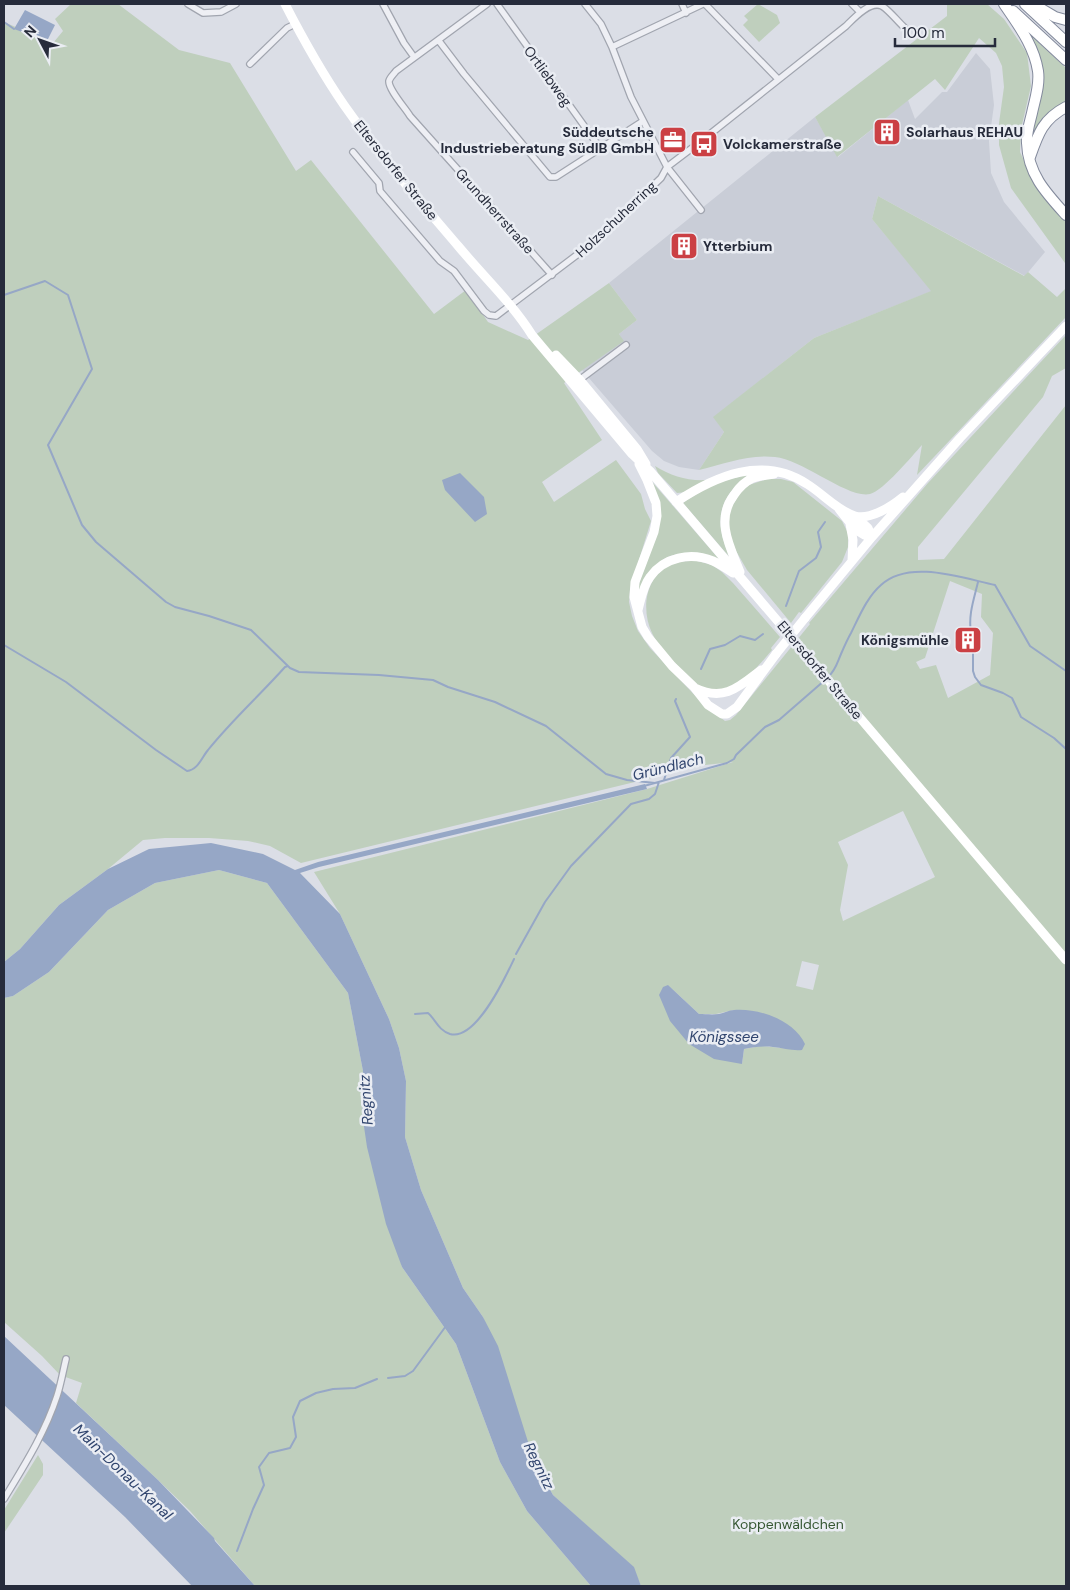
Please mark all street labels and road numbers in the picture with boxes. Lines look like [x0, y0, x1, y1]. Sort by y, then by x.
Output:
street label: Ortliebweg [520, 42, 576, 110]
street label: Eltersdorfer Straße [350, 116, 442, 224]
street label: Grundherrstraße [452, 164, 538, 258]
street label: Holzschuherring [572, 177, 660, 261]
street label: Eltersdorfer Straße [773, 617, 867, 723]

